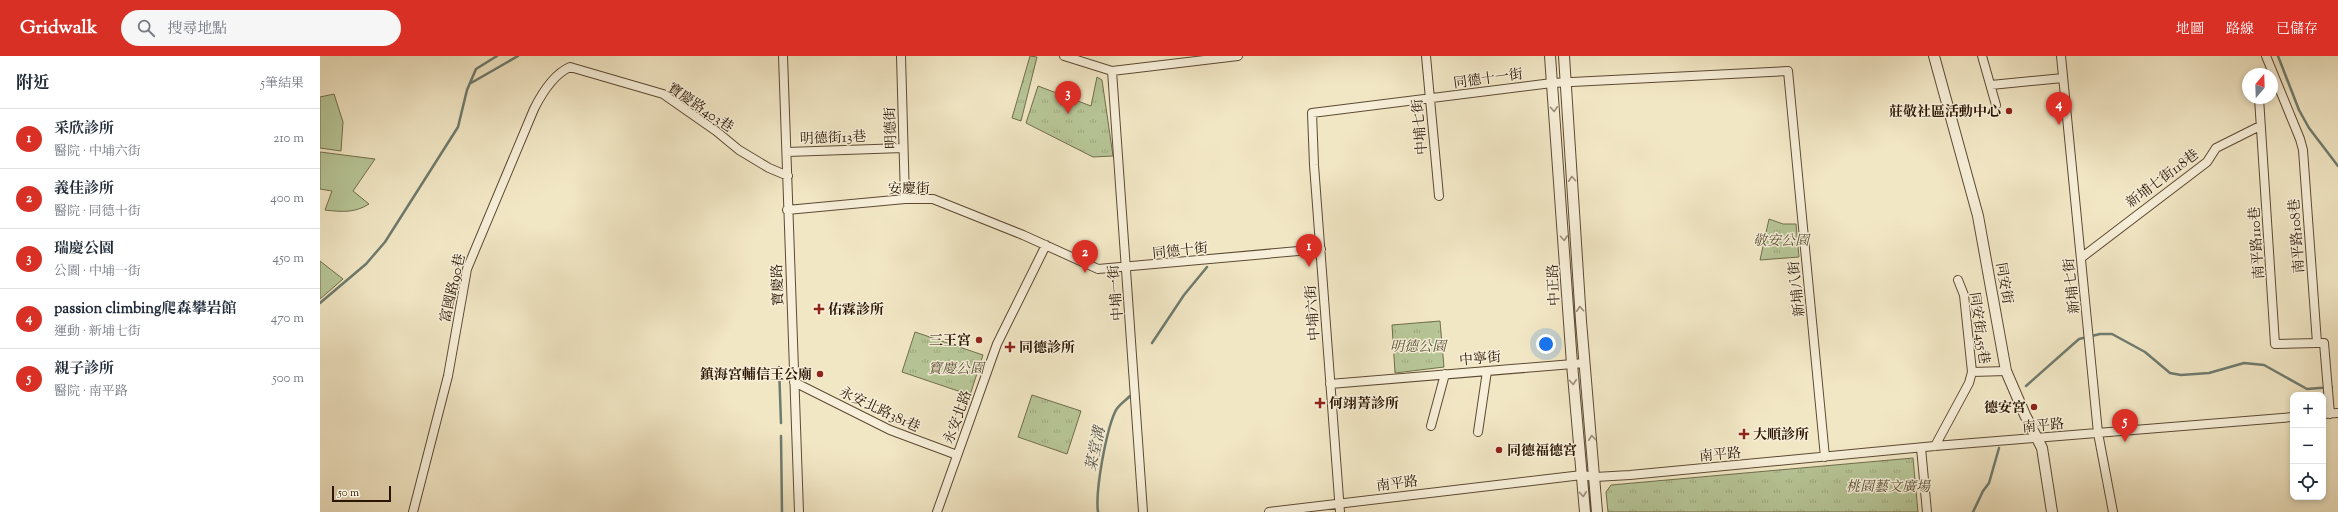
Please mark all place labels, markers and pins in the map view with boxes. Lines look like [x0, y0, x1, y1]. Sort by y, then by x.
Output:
pin: 3 [1055, 81, 1081, 114]
pin: 4 [2046, 92, 2072, 125]
place label: 莊敬社區活動中心 [1889, 103, 2001, 123]
marker: 莊敬社區活動中心 [2004, 106, 2014, 116]
pin: 1 [1296, 234, 1322, 267]
pin: 2 [1072, 240, 1098, 273]
place label: 佑霖診所 [828, 301, 884, 321]
marker: 佑霖診所 [813, 303, 825, 315]
place label: 三王宮 [929, 332, 971, 352]
marker: 三王宮 [974, 335, 984, 345]
place label: 同德診所 [1019, 339, 1075, 359]
marker: 同德診所 [1004, 341, 1016, 353]
place label: 鎮海宮輔信王公廟 [700, 366, 812, 386]
marker: 鎮海宮輔信王公廟 [815, 369, 825, 379]
place label: 何翊菁診所 [1329, 395, 1399, 415]
marker: 何翊菁診所 [1314, 397, 1326, 409]
place label: 德安宮 [1984, 399, 2026, 419]
marker: 德安宮 [2029, 402, 2039, 412]
pin: 5 [2112, 409, 2138, 442]
place label: 大順診所 [1753, 426, 1809, 446]
marker: 大順診所 [1738, 428, 1750, 440]
place label: 同德福德宮 [1507, 442, 1577, 462]
marker: 同德福德宮 [1494, 445, 1504, 455]

